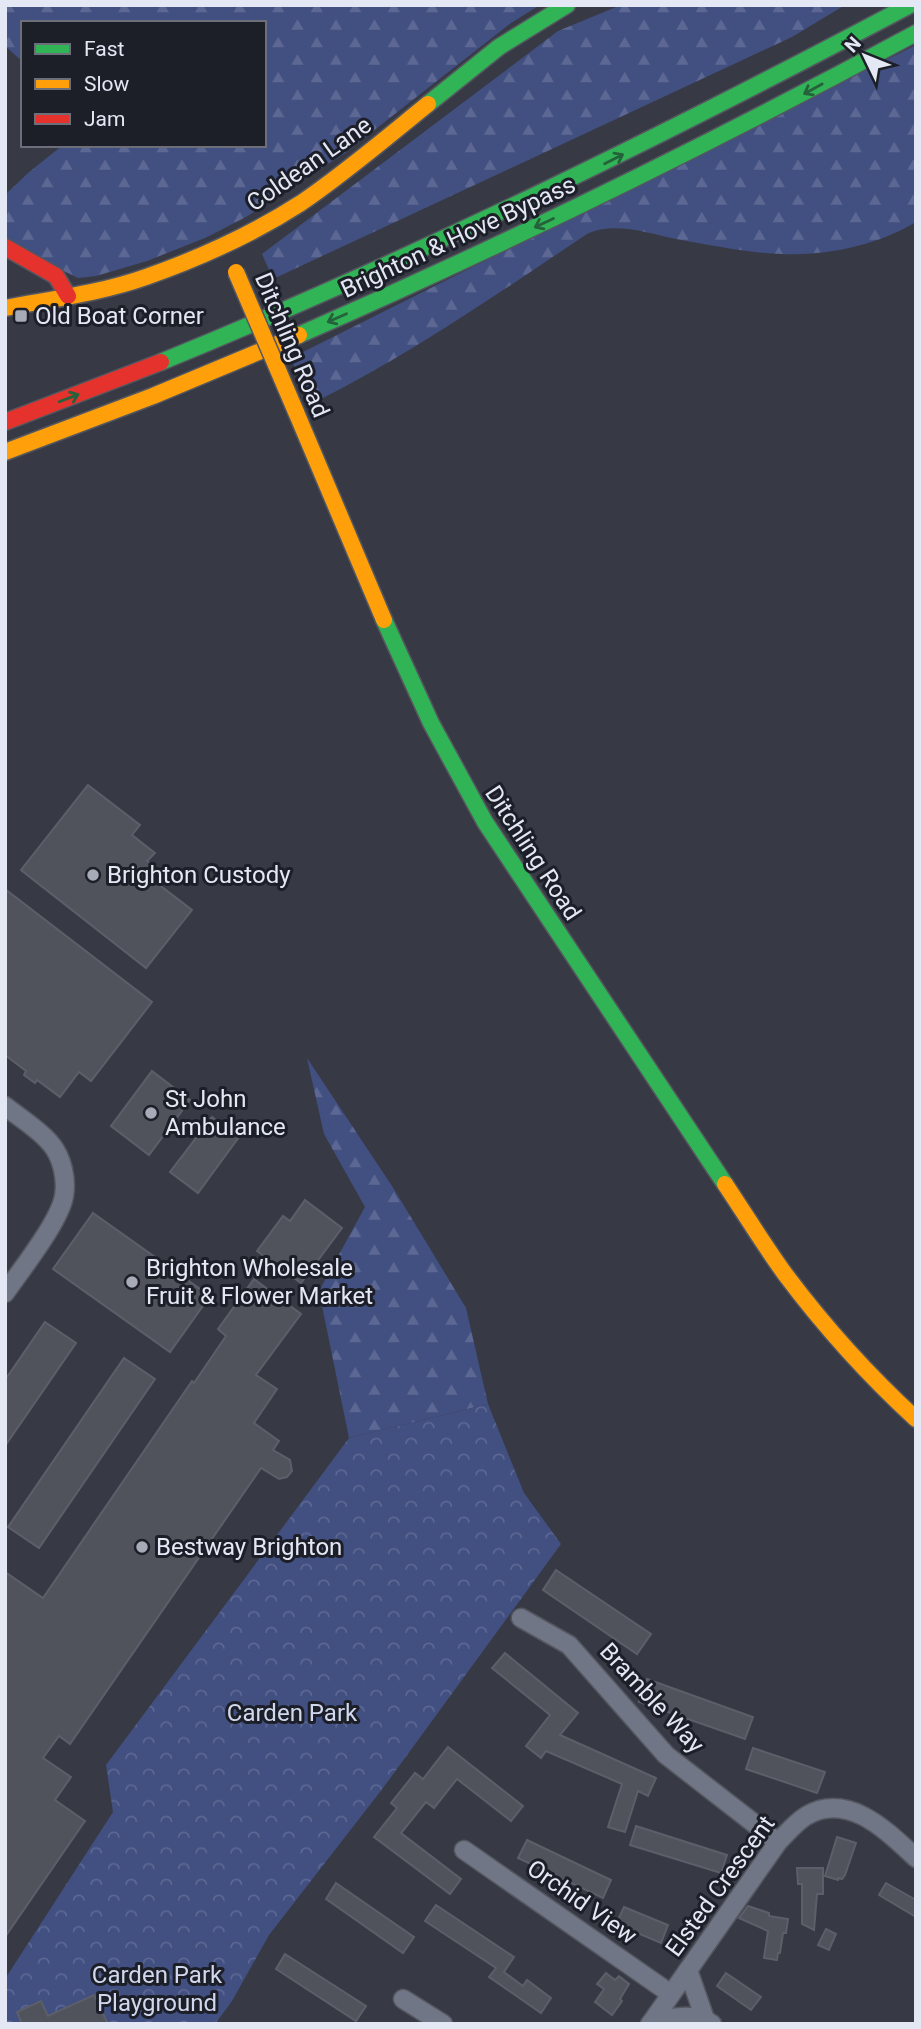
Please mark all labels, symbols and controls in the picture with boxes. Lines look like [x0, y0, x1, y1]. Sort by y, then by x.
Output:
legend [21, 21, 266, 147]
north arrow [830, 21, 900, 91]
text: N [840, 32, 866, 57]
text: Fast [84, 37, 125, 61]
text: Slow [84, 72, 130, 96]
one-way arrow [803, 83, 824, 96]
text: Jam [84, 107, 125, 131]
street label: Coldean Lane [241, 111, 377, 217]
one-way arrow [603, 152, 624, 166]
street label: Brighton & Hove Bypass [336, 170, 580, 304]
one-way arrow [533, 218, 554, 231]
street label: Ditchling Road [249, 268, 335, 422]
place label: Old Boat Corner [35, 302, 204, 330]
marker: Old Boat Corner [13, 308, 29, 324]
one-way arrow [327, 312, 348, 325]
one-way arrow [58, 391, 80, 403]
street label: Ditchling Road [479, 781, 587, 925]
place label: Brighton Custody [107, 861, 291, 889]
marker: Brighton Custody [85, 867, 101, 883]
place label: St John Ambulance [165, 1085, 286, 1141]
marker: St John Ambulance [143, 1105, 159, 1121]
place label: Brighton Wholesale Fruit & Flower Market [146, 1254, 373, 1310]
marker: Brighton Wholesale Fruit & Flower Market [124, 1274, 140, 1290]
place label: Bestway Brighton [156, 1533, 342, 1561]
marker: Bestway Brighton [134, 1539, 150, 1555]
street label: Bramble Way [594, 1637, 710, 1759]
park label: Carden Park [227, 1699, 358, 1727]
street label: Elsted Crescent [660, 1810, 780, 1962]
street label: Orchid View [522, 1854, 642, 1950]
park label: Carden Park Playground [92, 1961, 223, 2017]

